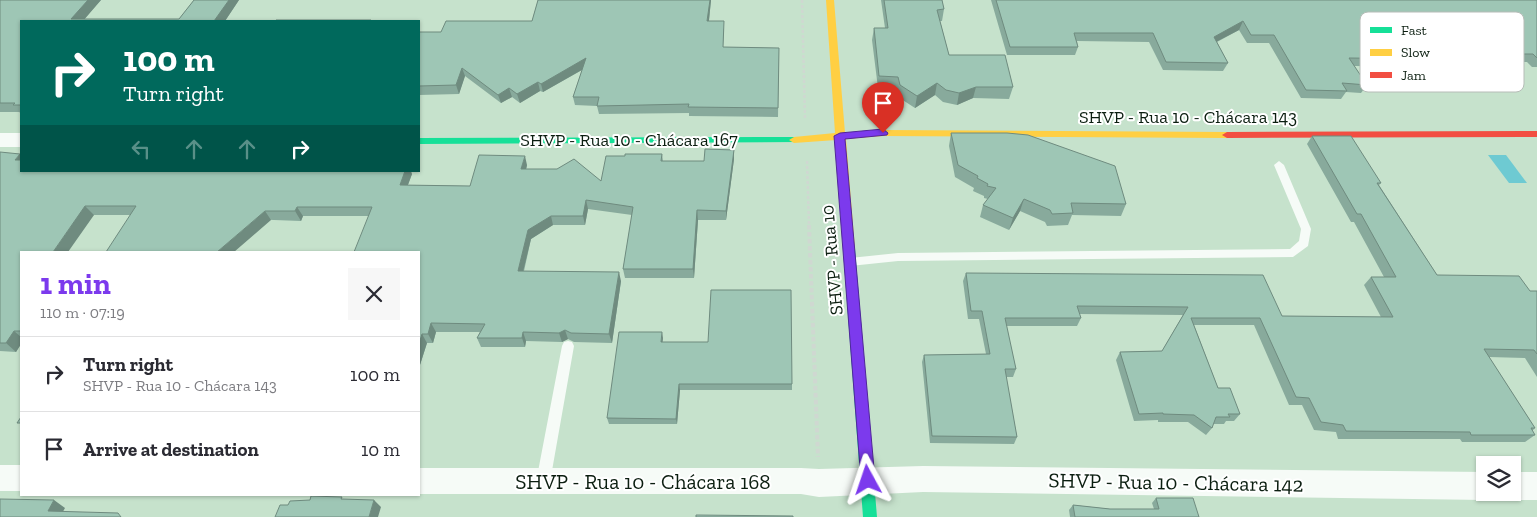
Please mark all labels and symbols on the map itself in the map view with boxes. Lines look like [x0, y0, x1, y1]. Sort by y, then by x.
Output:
legend [1360, 12, 1524, 92]
text: Fast [1401, 22, 1428, 39]
text: Slow [1401, 44, 1430, 61]
text: Jam [1401, 67, 1426, 84]
pin [862, 82, 904, 133]
street label: SHVP - Rua 10 - Chácara 143 [1079, 106, 1297, 128]
street label: SHVP - Rua 10 - Chácara 167 [520, 129, 738, 151]
street label: SHVP - Rua 10 [816, 204, 848, 316]
position arrow [841, 453, 893, 505]
street label: SHVP - Rua 10 - Chácara 142 [1048, 467, 1304, 497]
street label: SHVP - Rua 10 - Chácara 168 [515, 469, 771, 494]

